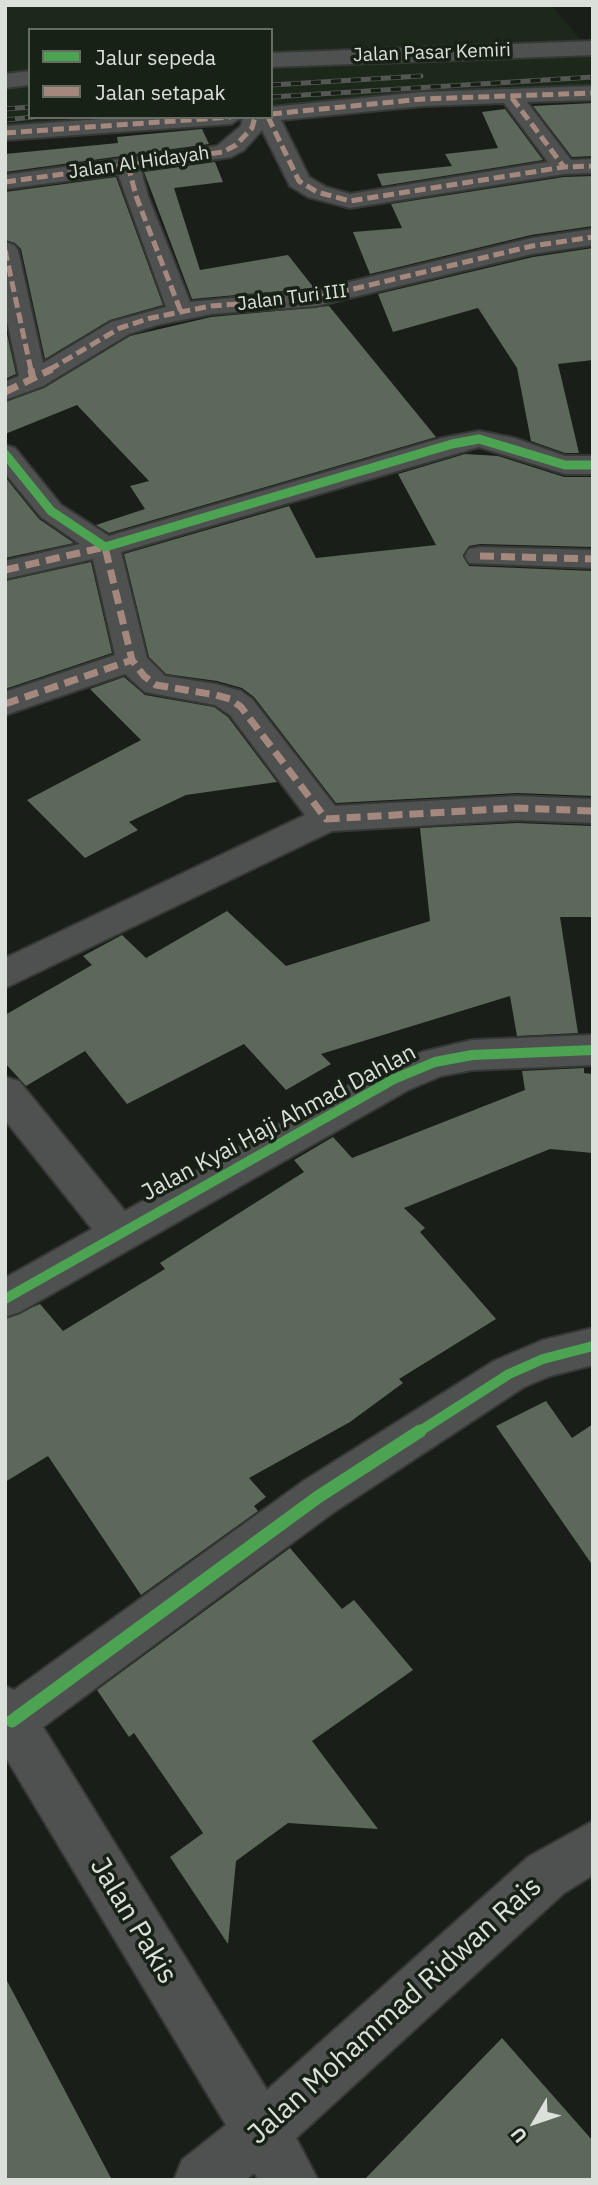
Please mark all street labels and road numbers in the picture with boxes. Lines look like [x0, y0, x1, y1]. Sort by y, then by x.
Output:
street label: Jalan Pasar Kemiri [353, 39, 511, 67]
street label: Jalan Al Hidayah [67, 142, 211, 184]
street label: Jalan Turi III [236, 280, 348, 316]
street label: Jalan Kyai Haji Ahmad Dahlan [137, 1039, 421, 1207]
street label: Jalan Pakis [82, 1852, 184, 1990]
street label: Jalan Mohammad Ridwan Rais [241, 1870, 549, 2152]

